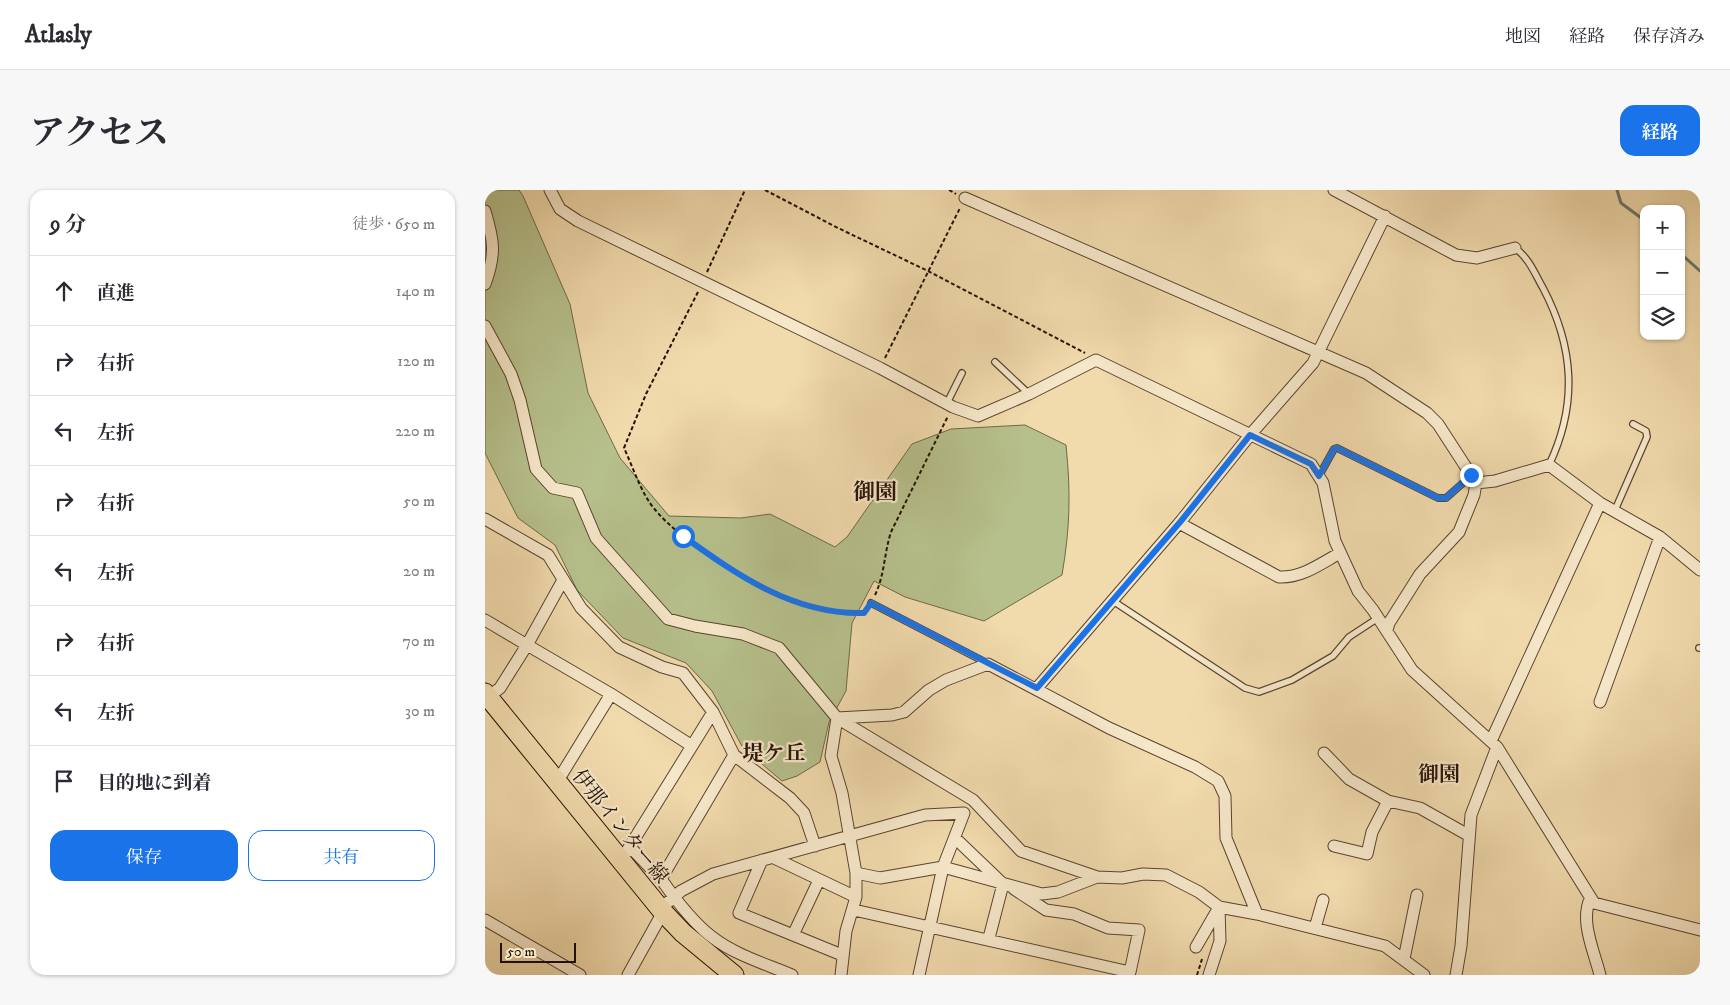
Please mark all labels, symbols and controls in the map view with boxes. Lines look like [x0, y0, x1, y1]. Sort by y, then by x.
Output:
text: Atlasly [25, 20, 92, 50]
text: 地図 [1505, 26, 1541, 48]
text: 経路 [1569, 26, 1605, 48]
text: 保存済み [1633, 26, 1705, 48]
button: 経路 [1620, 105, 1700, 156]
text: アクセス [30, 112, 169, 156]
map controls [1640, 205, 1685, 340]
button: + [1640, 205, 1685, 250]
text: 9 分 [50, 212, 86, 238]
text: 徒歩 · 650 m [352, 214, 435, 234]
button: − [1640, 250, 1685, 295]
icon: ahead [50, 277, 78, 305]
text: 140 m [396, 281, 435, 301]
text: 直進 [97, 282, 135, 305]
button: layers [1640, 295, 1685, 340]
icon: right [50, 347, 78, 375]
text: 120 m [397, 351, 435, 371]
text: 右折 [97, 352, 135, 375]
icon: left [50, 417, 78, 445]
text: 220 m [395, 421, 435, 441]
text: 左折 [97, 422, 135, 445]
route end [1460, 464, 1483, 487]
district label: 御園 [853, 479, 897, 506]
icon: right [50, 487, 78, 515]
text: 50 m [403, 491, 435, 511]
text: 右折 [97, 492, 135, 515]
route start [672, 525, 695, 548]
icon: left [50, 557, 78, 585]
text: 20 m [403, 561, 435, 581]
text: 左折 [97, 562, 135, 585]
icon: right [50, 627, 78, 655]
text: 70 m [403, 631, 435, 651]
text: 右折 [97, 632, 135, 655]
icon: left [50, 697, 78, 725]
text: 30 m [405, 701, 435, 721]
text: 左折 [97, 702, 135, 725]
district label: 堤ケ丘 [743, 741, 806, 767]
district label: 御園 [1418, 762, 1460, 788]
street label: 伊那インター線 [566, 765, 673, 889]
icon: arrive [50, 767, 78, 795]
text: 目的地に到着 [97, 772, 211, 795]
button: 保存 [50, 830, 238, 881]
button: 共有 [248, 830, 435, 881]
scale bar [500, 940, 576, 963]
text: 50 m [507, 943, 535, 961]

